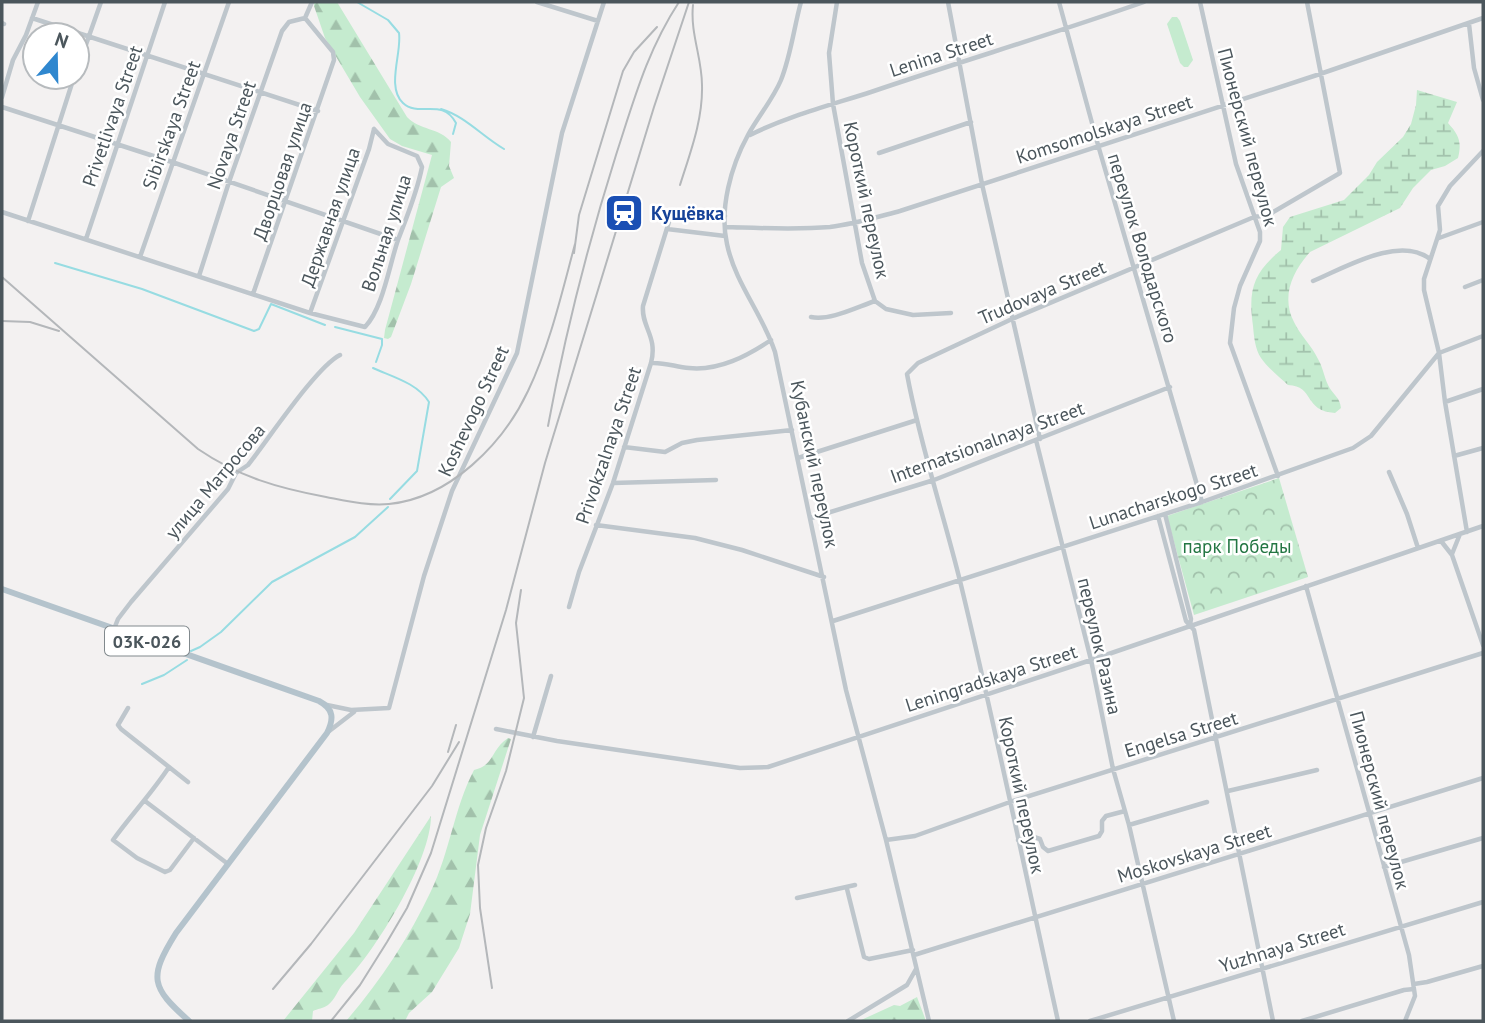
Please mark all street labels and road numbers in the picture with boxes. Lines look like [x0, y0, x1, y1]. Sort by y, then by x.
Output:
street label: Lenina Street [886, 26, 996, 82]
street label: Privetlivaya Street [77, 42, 148, 190]
street label: Пионерский переулок [1213, 45, 1283, 229]
street label: Sibirskaya Street [137, 57, 206, 193]
street label: Novaya Street [201, 77, 261, 192]
street label: Komsomolskaya Street [1013, 89, 1196, 169]
street label: Дворцовая улица [247, 99, 317, 243]
street label: Короткий переулок [839, 119, 895, 281]
street label: Державная улица [295, 144, 365, 290]
street label: переулок Володарского [1103, 150, 1183, 346]
street label: Вольная улица [356, 171, 416, 295]
street label: Trudovaya Street [975, 254, 1110, 330]
street label: Koshevogo Street [432, 341, 514, 480]
street label: Privokzalnaya Street [570, 363, 646, 527]
street label: Кубанский переулок [786, 378, 844, 550]
street label: Internatsionalnaya Street [887, 395, 1088, 488]
street label: улица Матросова [160, 418, 270, 544]
street label: Lunacharskogo Street [1086, 457, 1261, 535]
street label: переулок Разина [1073, 575, 1127, 717]
road number: 03К-026 [105, 626, 189, 656]
street label: Leningradskaya Street [902, 639, 1080, 717]
street label: Engelsa Street [1122, 705, 1241, 763]
street label: Пионерский переулок [1345, 708, 1415, 892]
street label: Короткий переулок [994, 714, 1050, 876]
street label: Moskovskaya Street [1114, 818, 1274, 888]
street label: Yuzhnaya Street [1216, 916, 1348, 977]

